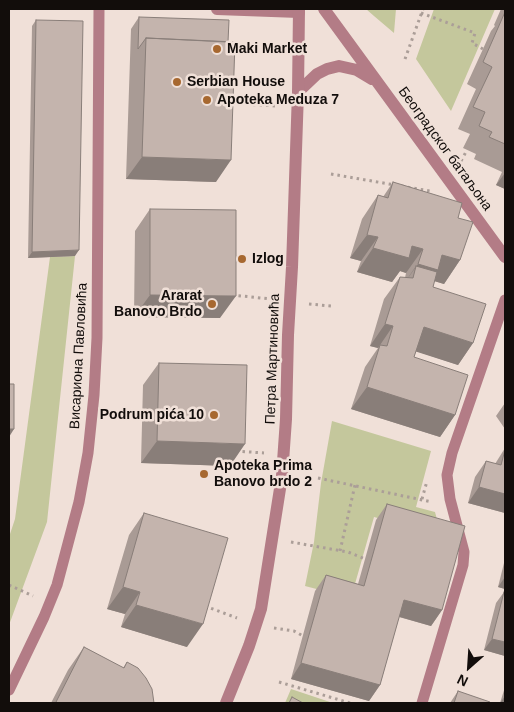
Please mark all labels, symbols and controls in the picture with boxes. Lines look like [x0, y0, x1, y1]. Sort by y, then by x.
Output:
place label: Maki Market [227, 41, 307, 57]
marker: Maki Market [211, 43, 223, 55]
place label: Serbian House [187, 74, 285, 90]
marker: Serbian House [171, 76, 183, 88]
street label: Београдског батаљона [394, 84, 496, 214]
place label: Apoteka Meduza 7 [217, 92, 339, 108]
marker: Apoteka Meduza 7 [201, 94, 213, 106]
place label: Izlog [252, 251, 284, 267]
marker: Izlog [236, 253, 248, 265]
street label: Висариона Павловића [67, 282, 91, 430]
place label: Ararat Banovo Brdo [114, 288, 202, 321]
street label: Петра Мартиновића [262, 293, 284, 425]
marker: Ararat Banovo Brdo [206, 298, 218, 310]
place label: Podrum pića 10 [100, 407, 204, 423]
marker: Podrum pića 10 [208, 409, 220, 421]
place label: Apoteka Prima Banovo brdo 2 [214, 458, 312, 491]
marker: Apoteka Prima Banovo brdo 2 [198, 468, 210, 480]
north arrow [444, 642, 494, 692]
text: N [454, 671, 470, 690]

